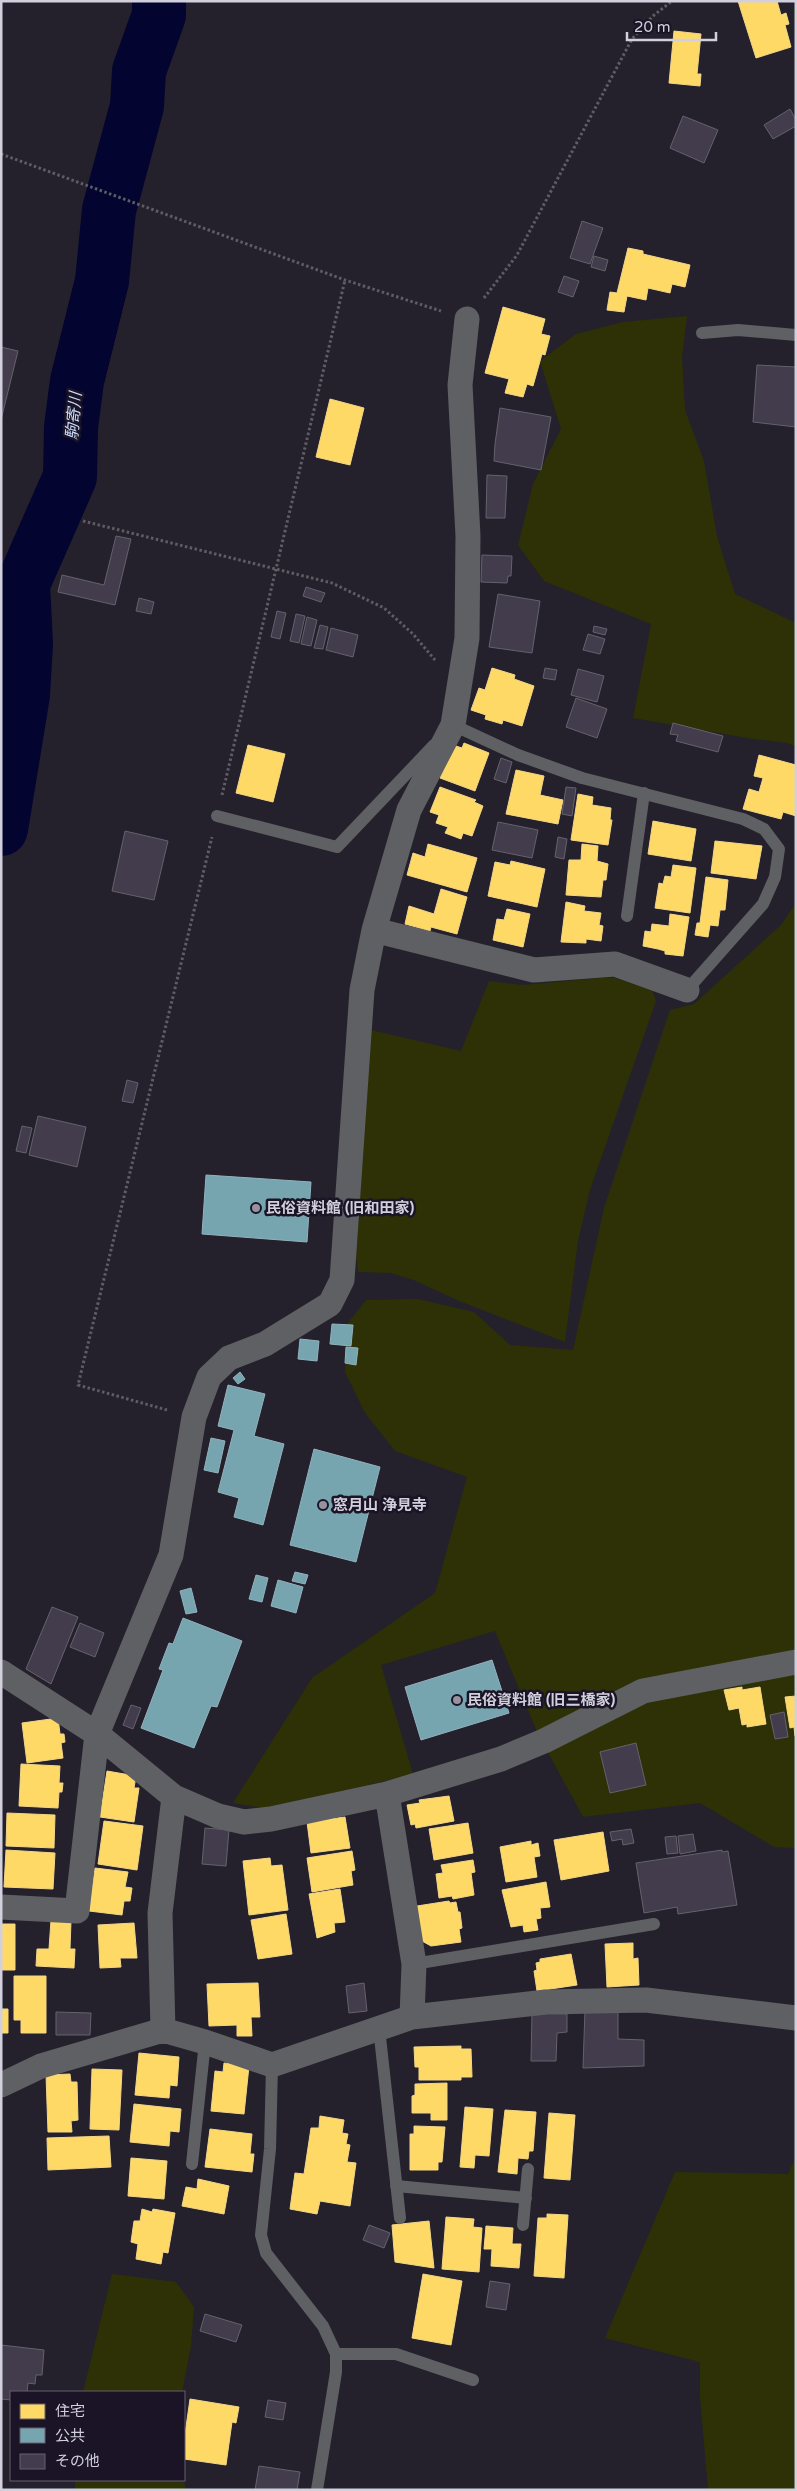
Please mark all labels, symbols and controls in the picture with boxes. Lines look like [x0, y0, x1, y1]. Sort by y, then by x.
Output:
scale bar [627, 10, 716, 42]
text: 20 m [634, 18, 671, 36]
water label: 駒寄川 [62, 389, 86, 441]
place label: 民俗資料館 (旧和田家) [266, 1199, 415, 1217]
marker: 民俗資料館 (旧和田家) [250, 1202, 262, 1214]
place label: 窓月山 浄見寺 [333, 1496, 427, 1514]
marker: 窓月山 浄見寺 [317, 1499, 329, 1511]
place label: 民俗資料館 (旧三橋家) [467, 1691, 616, 1709]
marker: 民俗資料館 (旧三橋家) [451, 1694, 463, 1706]
legend [10, 2391, 185, 2481]
text: 住宅 [55, 2402, 85, 2420]
text: 公共 [55, 2427, 85, 2445]
text: その他 [55, 2452, 100, 2470]

